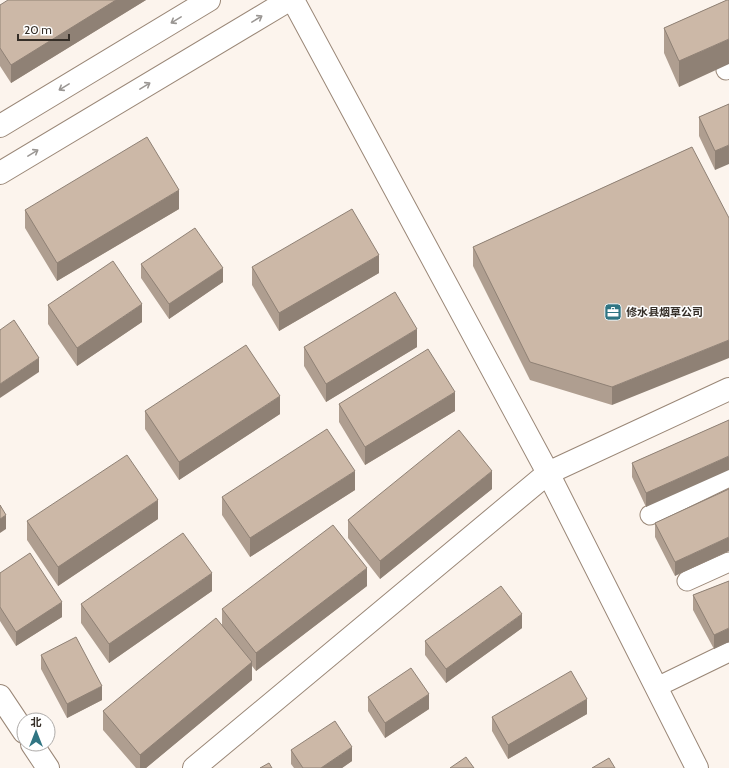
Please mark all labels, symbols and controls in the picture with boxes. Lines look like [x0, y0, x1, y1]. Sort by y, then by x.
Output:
one-way arrow [251, 15, 262, 23]
scale bar [18, 16, 69, 42]
one-way arrow [170, 17, 182, 25]
text: 20 m [24, 22, 52, 37]
one-way arrow [139, 81, 151, 89]
one-way arrow [58, 84, 70, 92]
one-way arrow [27, 148, 39, 156]
office icon: 修水县烟草公司 [603, 302, 623, 322]
place label: 修水县烟草公司 [626, 305, 703, 319]
north arrow [16, 712, 56, 752]
text: 北 [31, 715, 42, 729]

